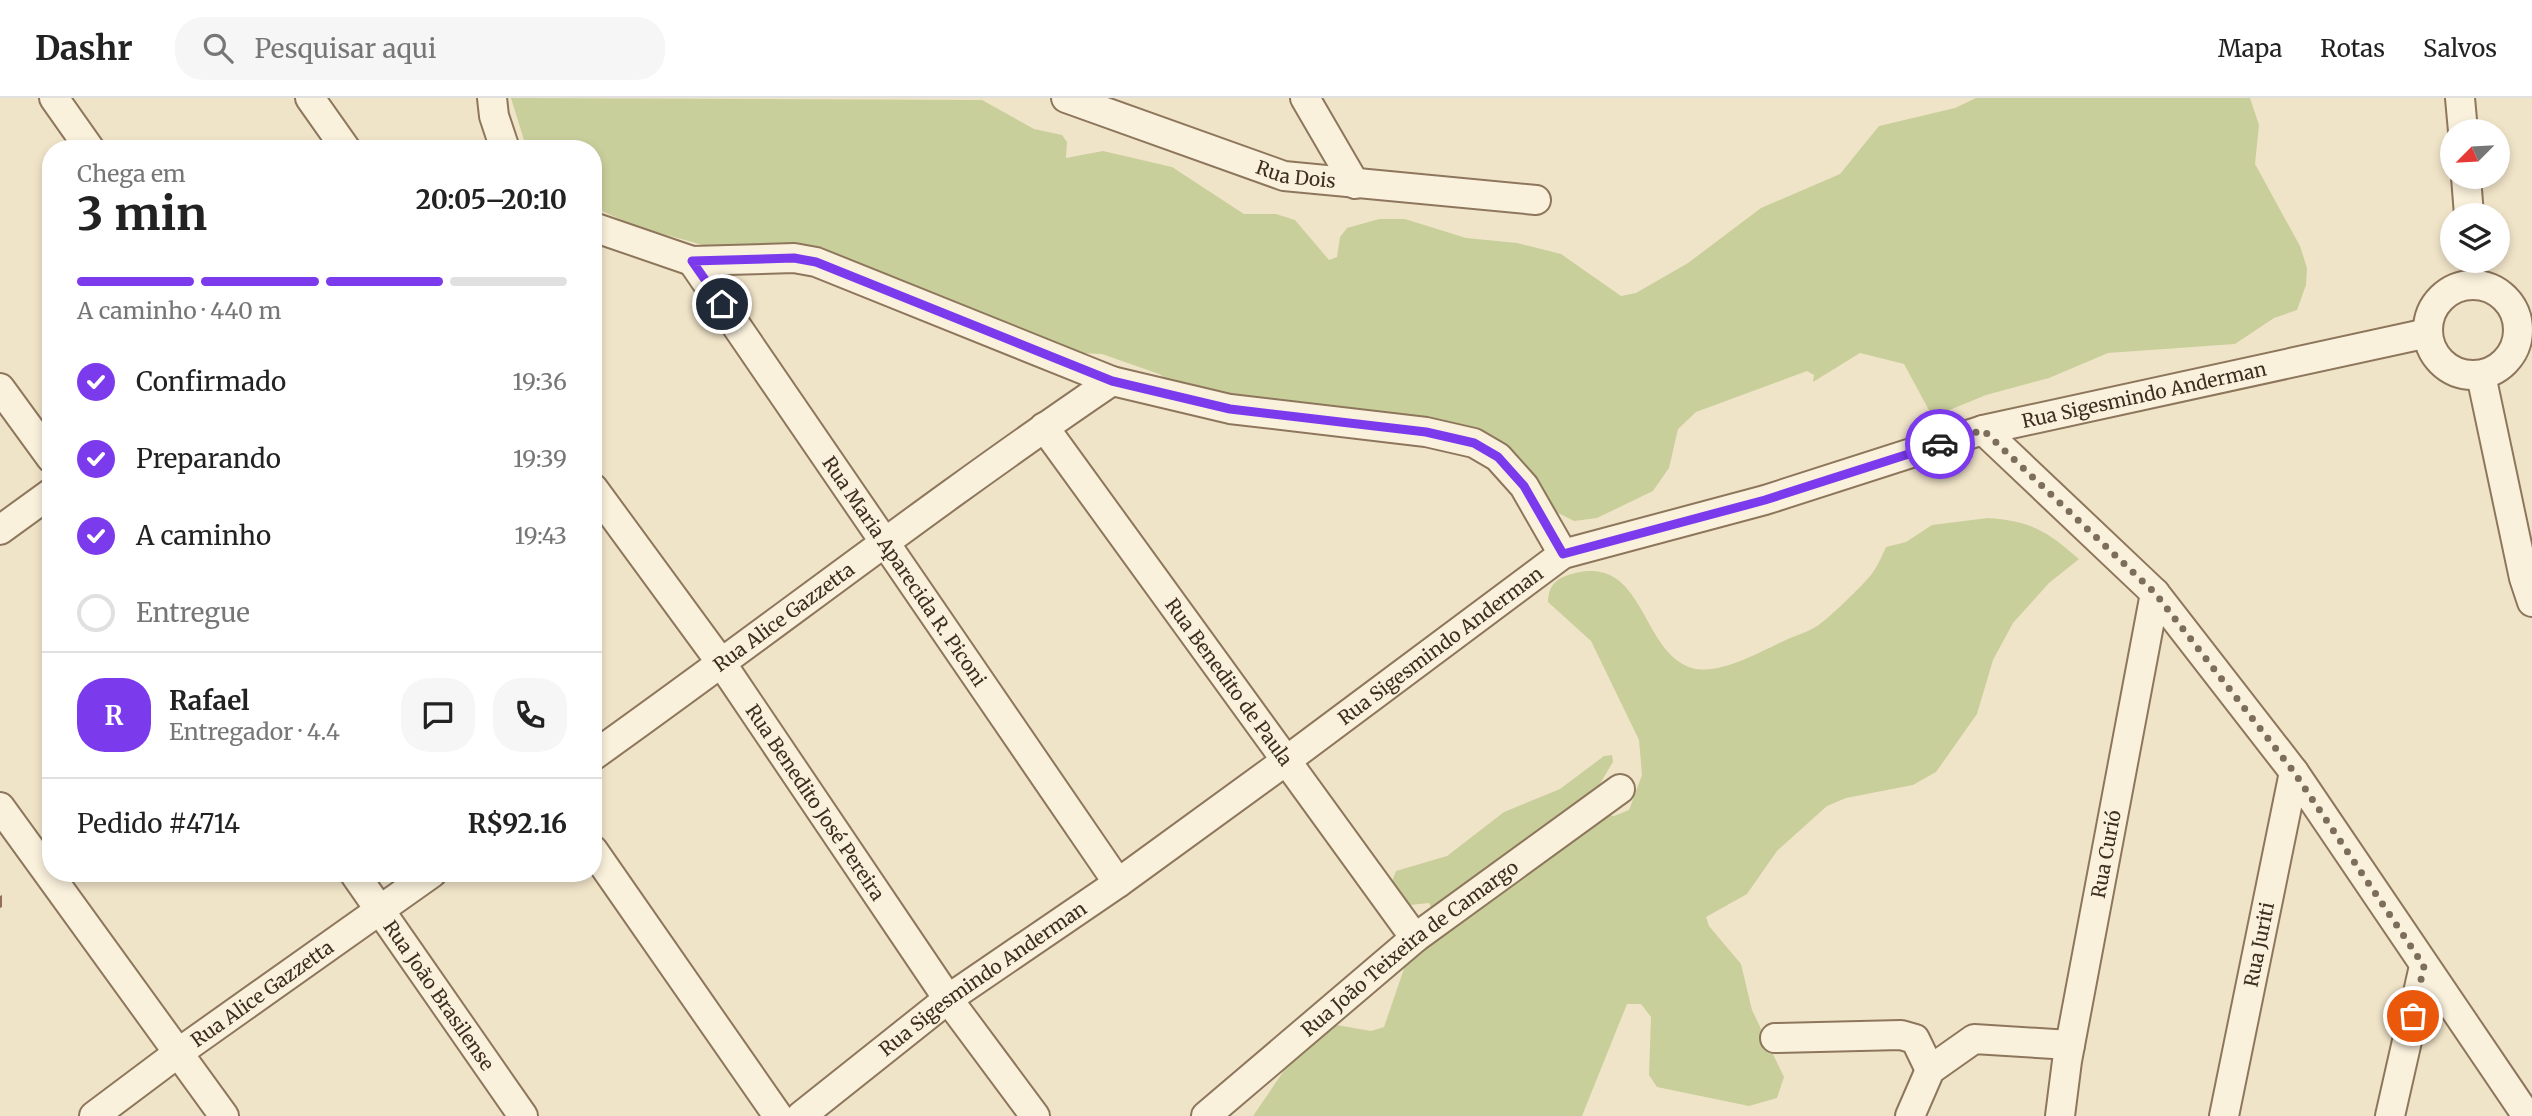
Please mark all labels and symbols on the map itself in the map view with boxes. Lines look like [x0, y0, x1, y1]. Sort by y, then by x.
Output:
north arrow [2440, 119, 2510, 189]
street label: Rua Dois [1253, 155, 1337, 193]
pin [692, 274, 752, 334]
street label: Rua Sigesmindo Anderman [2019, 356, 2269, 433]
courier [1905, 409, 1975, 479]
street label: Rua Maria Aparecida R. Piconi [817, 452, 992, 691]
street label: Rua Alice Gazzetta [709, 557, 859, 677]
street label: Rua Sigesmindo Anderman [1333, 561, 1548, 730]
street label: Rua Benedito de Paula [1160, 593, 1298, 770]
street label: Rua Benedito José Pereira [741, 700, 890, 905]
street label: Rua Curió [2086, 808, 2126, 900]
street label: Rua João Teixeira de Camargo [1296, 855, 1523, 1042]
street label: Rua Sigesmindo Anderman [874, 896, 1091, 1061]
street label: Rua Juriti [2239, 900, 2279, 989]
street label: Rua João Brasilense [379, 916, 500, 1075]
street label: Rua Alice Gazzetta [186, 935, 338, 1052]
pin [2383, 986, 2443, 1046]

